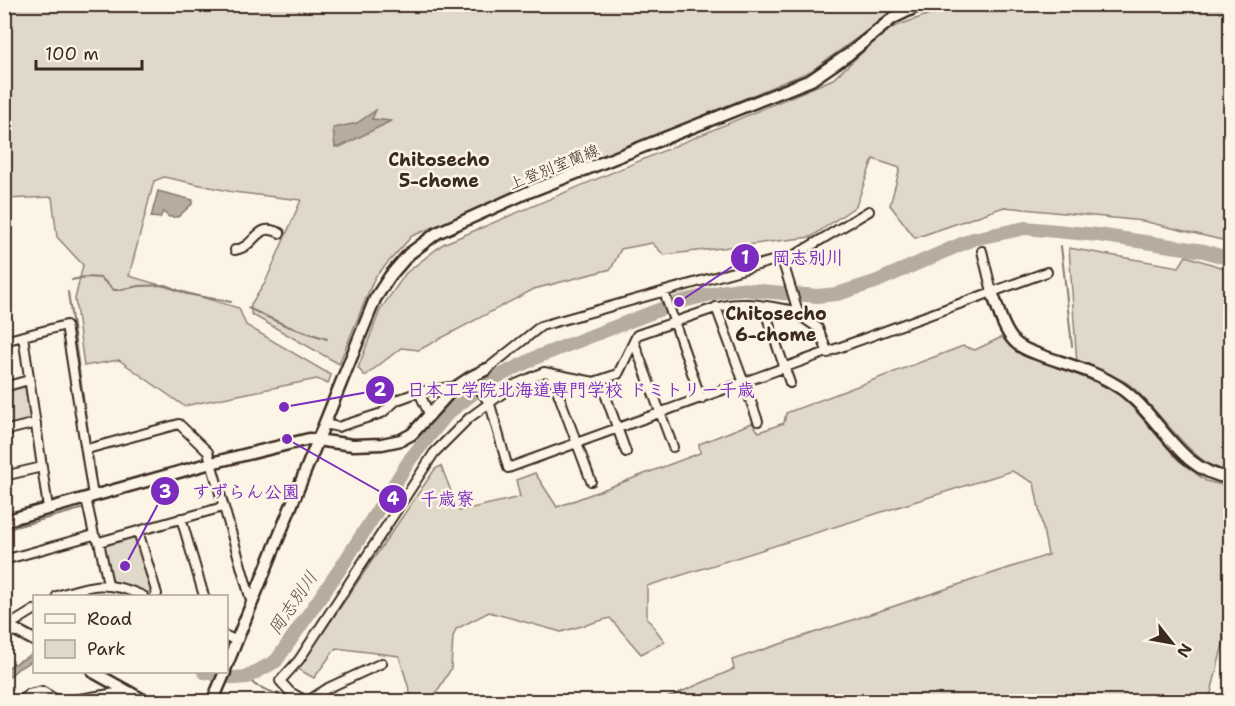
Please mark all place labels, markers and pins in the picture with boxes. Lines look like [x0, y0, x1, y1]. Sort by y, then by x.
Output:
callout: 岡志別川 [730, 240, 856, 276]
callout: 日本工学院北海道専門学校 ドミトリー千歳 [365, 372, 767, 408]
callout: すずらん公園 [150, 473, 312, 509]
callout: 千歳寮 [378, 481, 486, 517]

